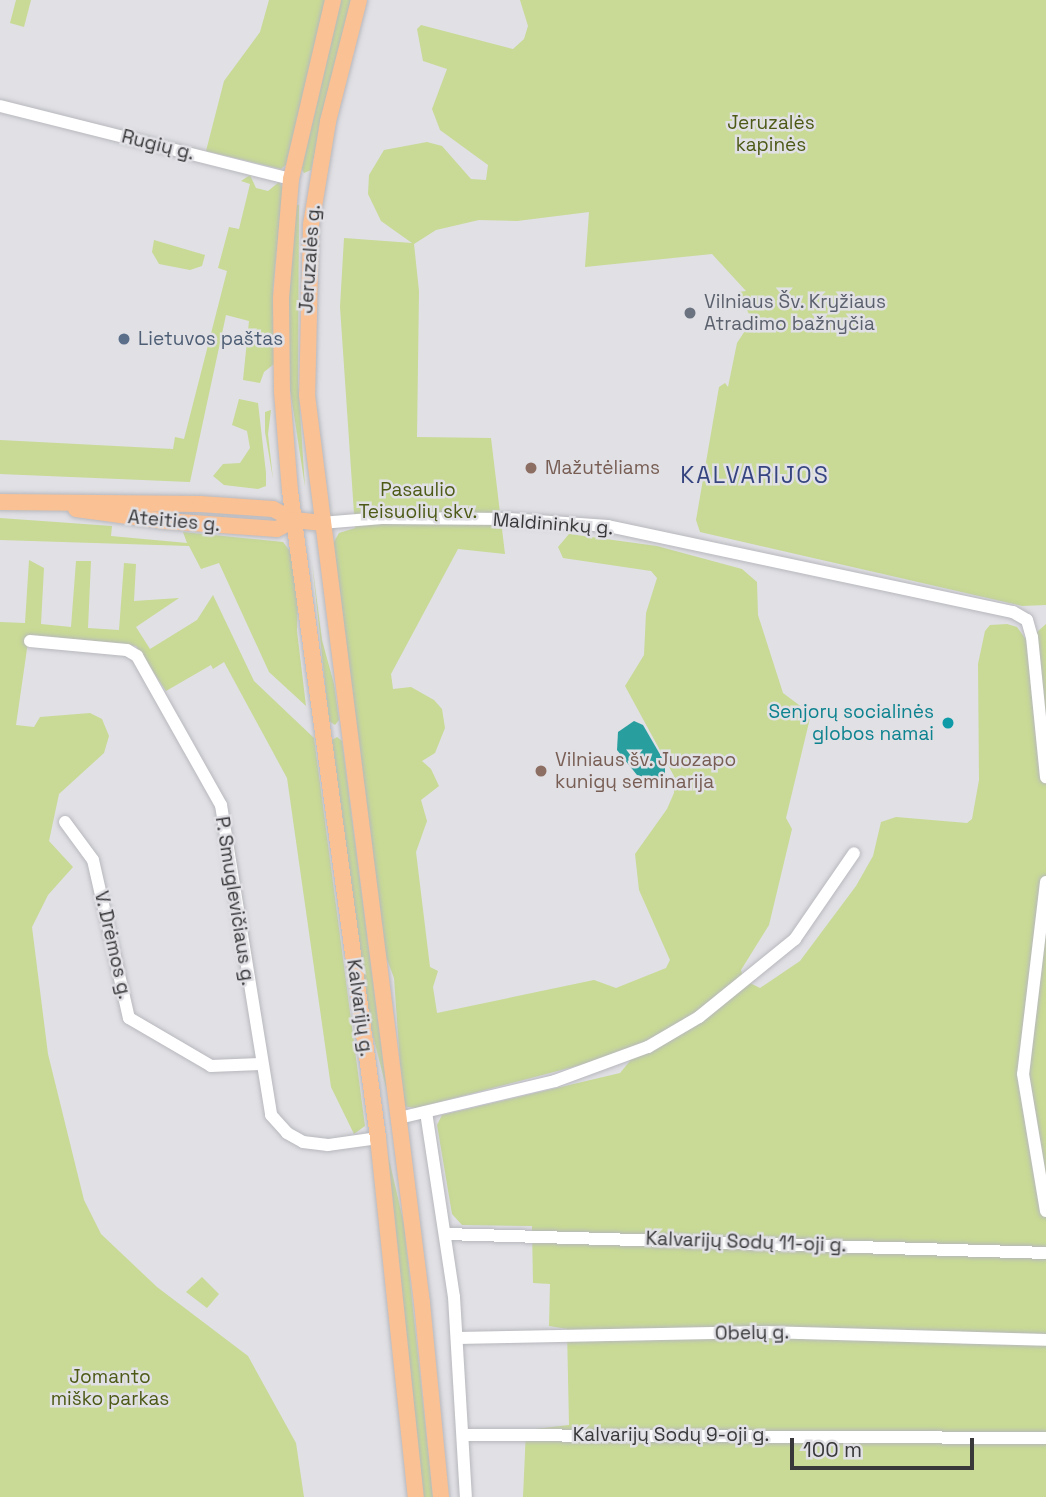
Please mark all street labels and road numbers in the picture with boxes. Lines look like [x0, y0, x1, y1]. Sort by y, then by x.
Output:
street label: Rugių g. [119, 125, 197, 165]
street label: Jeruzalės g. [295, 204, 325, 314]
street label: Ateities g. [127, 506, 221, 536]
street label: Maldininkų g. [492, 508, 614, 540]
street label: P. Smuglevičiaus g. [210, 815, 260, 987]
street label: V. Drėmos g. [89, 889, 137, 1001]
street label: Kalvarijų g. [342, 958, 378, 1058]
street label: Kalvarijų Sodų 11-oji g. [645, 1227, 847, 1257]
street label: Obelų g. [715, 1321, 789, 1345]
street label: Kalvarijų Sodų 9-oji g. [573, 1424, 769, 1446]

